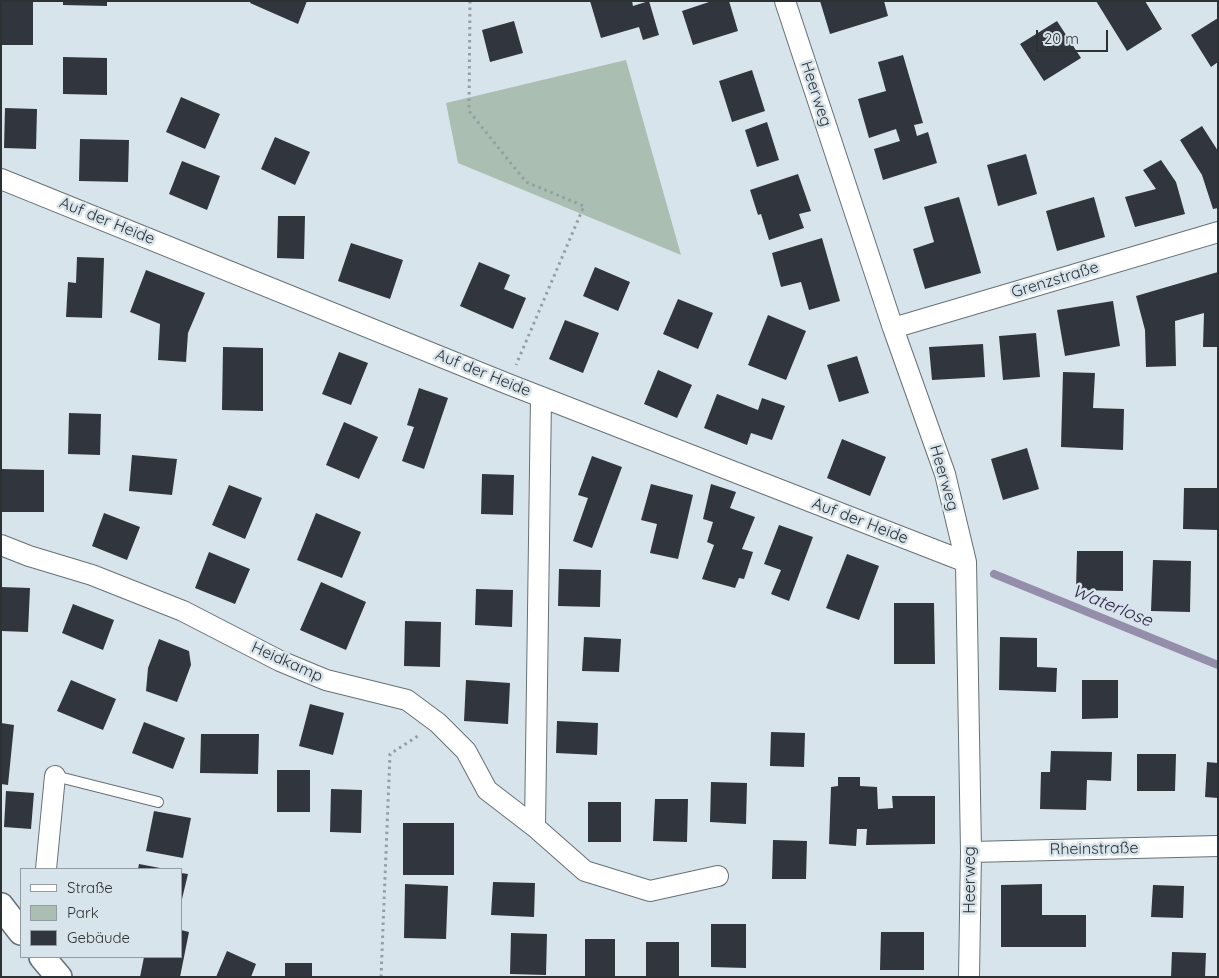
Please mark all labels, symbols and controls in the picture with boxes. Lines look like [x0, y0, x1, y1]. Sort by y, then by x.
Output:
scale bar [1039, 20, 1112, 52]
text: 20 m [1044, 29, 1079, 48]
street label: Heerweg [796, 59, 836, 129]
street label: Auf der Heide [56, 193, 158, 249]
street label: Grenzstraße [1009, 258, 1101, 302]
street label: Auf der Heide [432, 345, 534, 401]
street label: Heerweg [925, 443, 963, 513]
street label: Auf der Heide [809, 494, 911, 548]
water label: Waterlose [1069, 580, 1155, 632]
street label: Heidkamp [248, 638, 326, 686]
street label: Rheinstraße [1049, 839, 1139, 859]
street label: Heerweg [960, 846, 980, 914]
legend [20, 868, 182, 958]
text: Straße [67, 878, 113, 897]
text: Park [67, 903, 99, 922]
text: Gebäude [67, 928, 130, 947]

